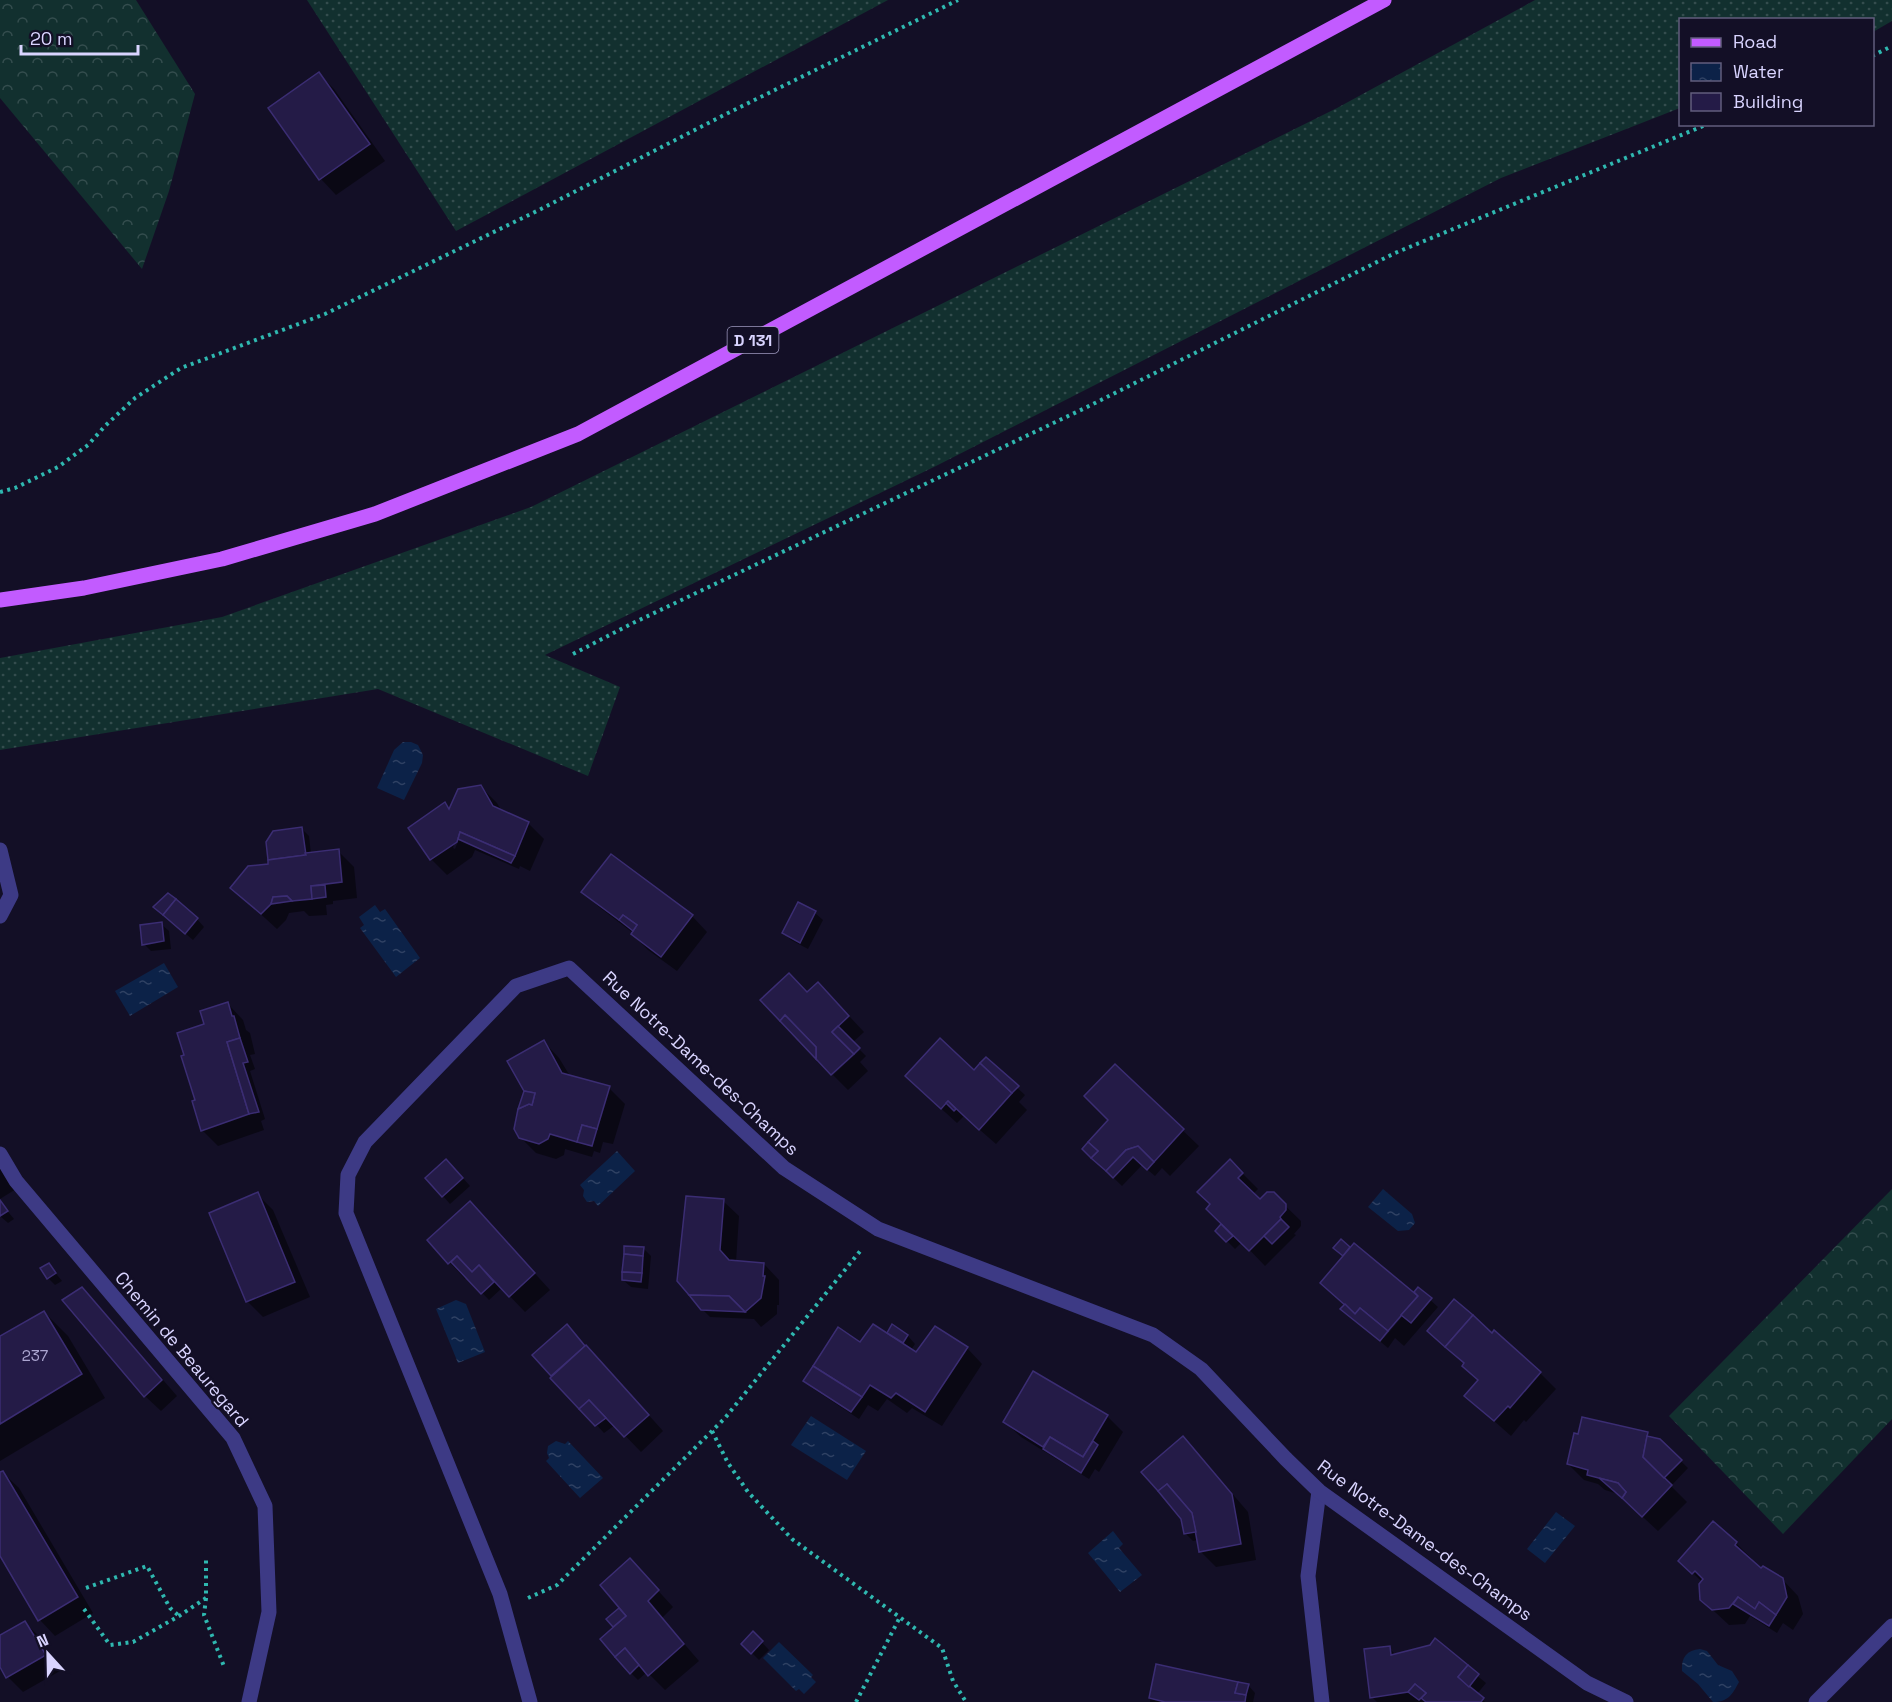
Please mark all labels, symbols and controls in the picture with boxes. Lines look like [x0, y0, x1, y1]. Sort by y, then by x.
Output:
scale bar [21, 18, 138, 56]
legend [1679, 18, 1874, 126]
text: 20 m [30, 27, 73, 50]
text: Road [1733, 30, 1777, 53]
text: Water [1733, 60, 1784, 83]
text: Building [1733, 90, 1803, 113]
road number: D 131 [728, 327, 778, 353]
street label: Rue Notre-Dame-des-Champs [598, 966, 804, 1160]
street label: Chemin de Beauregard [110, 1266, 254, 1432]
house number: 237 [22, 1346, 48, 1365]
street label: Rue Notre-Dame-des-Champs [1313, 1454, 1537, 1626]
north arrow [18, 1624, 78, 1684]
text: N [34, 1629, 51, 1652]

